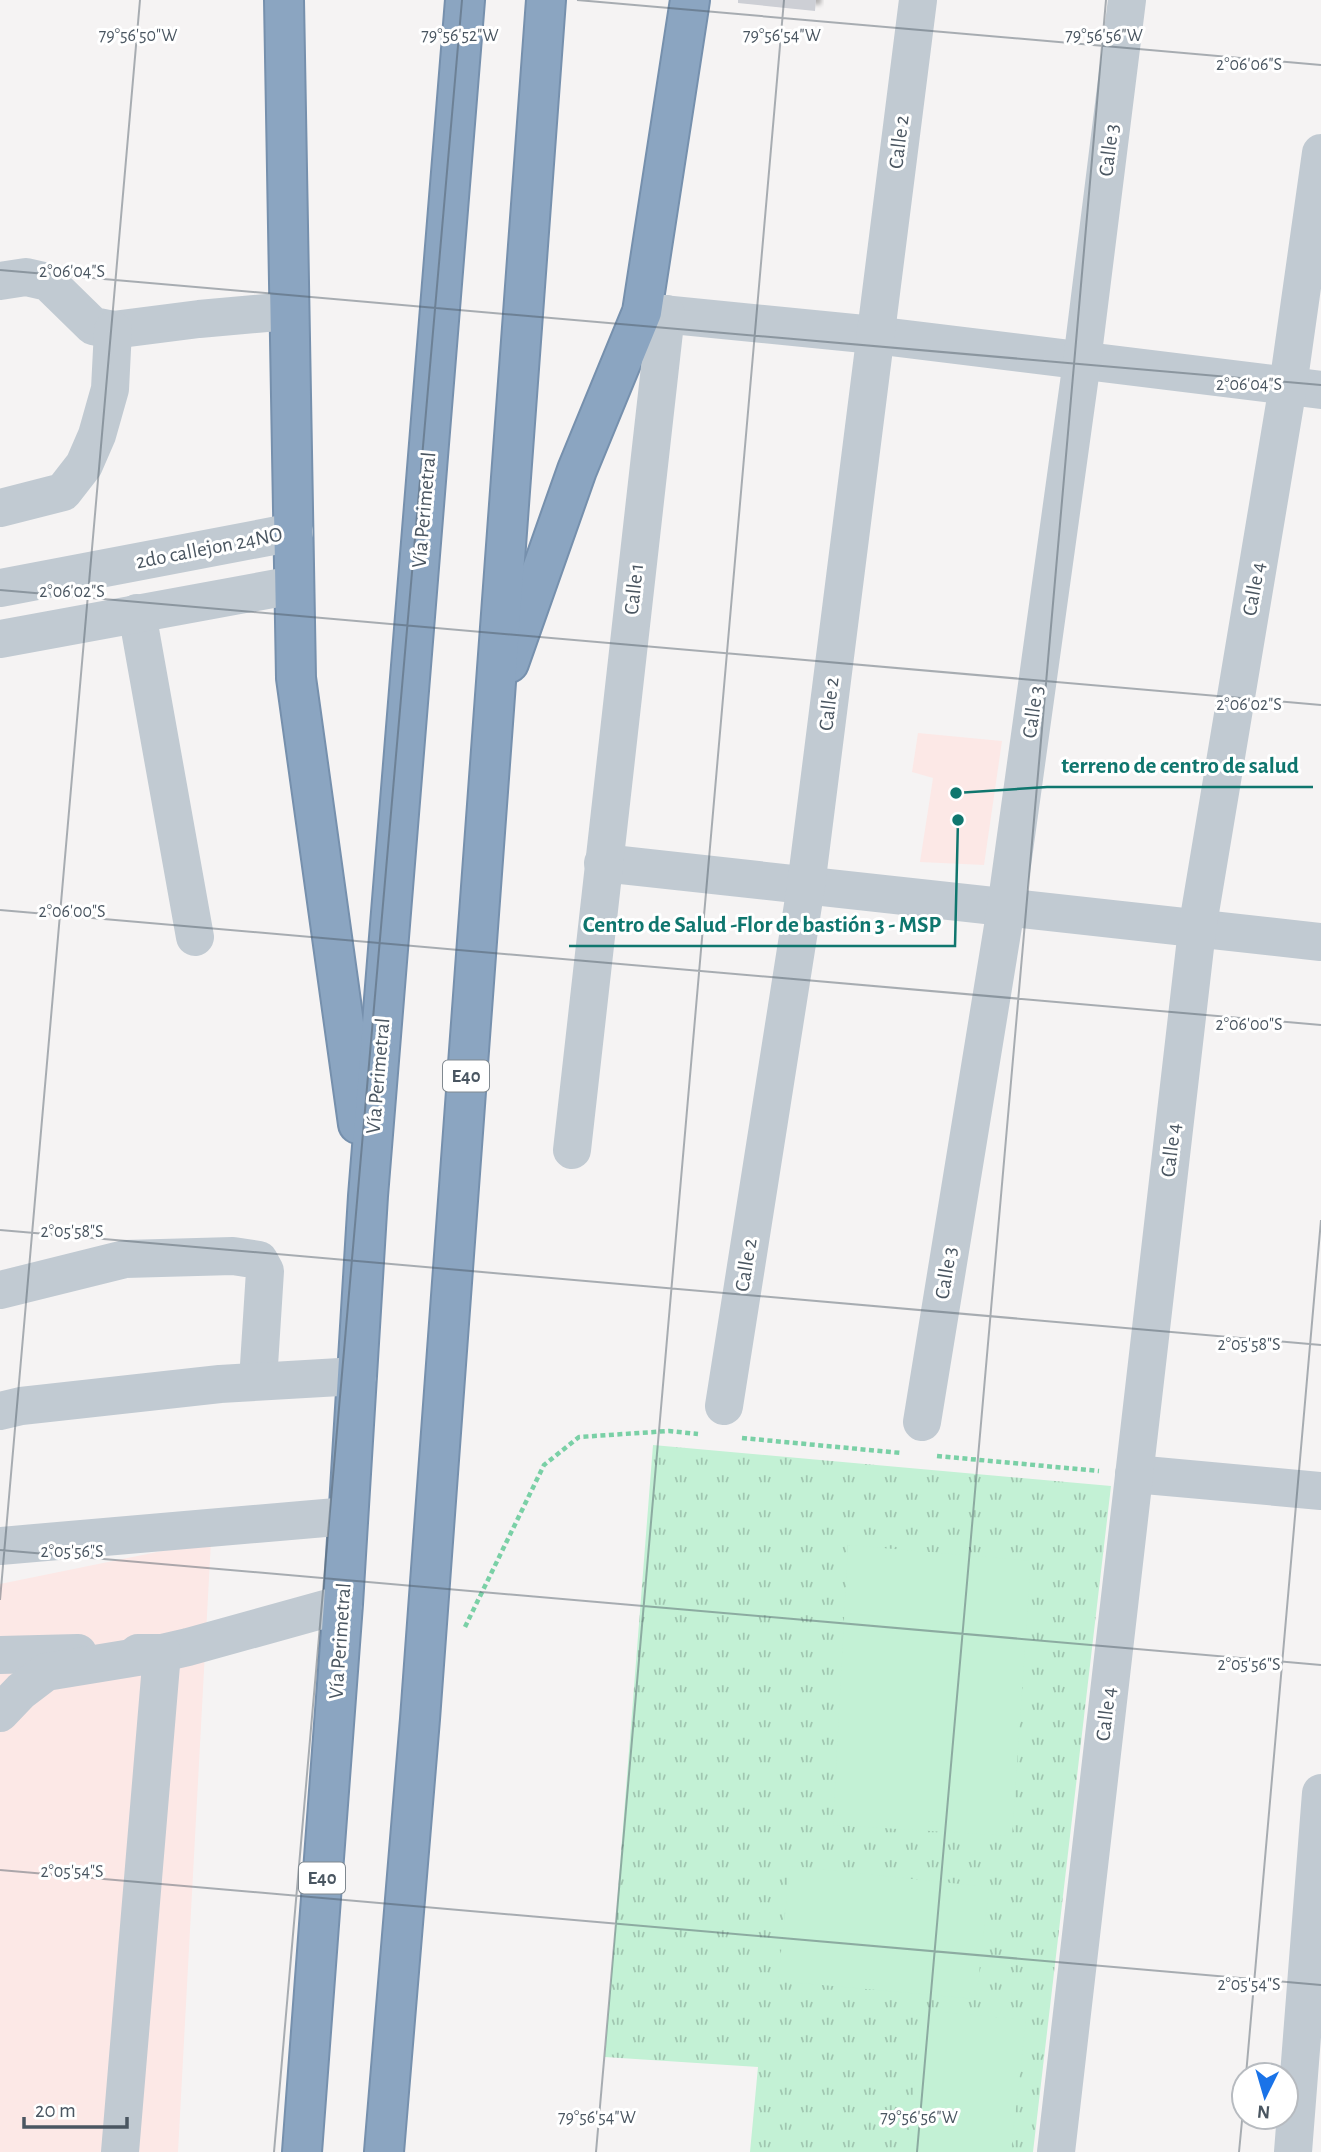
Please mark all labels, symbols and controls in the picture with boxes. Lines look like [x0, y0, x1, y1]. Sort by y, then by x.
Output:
text: 79°56'50"W [99, 27, 177, 45]
text: 79°56'52"W [421, 27, 499, 45]
text: 79°56'54"W [743, 27, 821, 45]
text: 79°56'56"W [1065, 27, 1143, 45]
text: 2°06'06"S [1216, 56, 1282, 74]
street label: Calle 2 [885, 114, 913, 170]
street label: Calle 3 [1095, 123, 1123, 177]
text: 2°06'04"S [39, 263, 105, 281]
text: 2°06'04"S [1216, 376, 1282, 394]
street label: Vía Perimetral [408, 451, 440, 569]
street label: 2do callejon 24NO [134, 523, 284, 573]
street label: Calle 4 [1239, 560, 1269, 618]
street label: Calle 1 [621, 562, 647, 616]
text: 2°06'02"S [39, 583, 105, 601]
street label: Calle 2 [815, 676, 843, 732]
street label: Calle 3 [1019, 684, 1047, 740]
text: 2°06'02"S [1216, 696, 1282, 714]
callout: terreno de centro de salud [1047, 743, 1313, 787]
text: terreno de centro de salud [1061, 755, 1299, 778]
callout: Centro de Salud -Flor de bastión 3 - MSP [569, 902, 955, 946]
text: 2°06'00"S [39, 903, 105, 921]
text: Centro de Salud -Flor de bastión 3 - MSP [583, 914, 942, 937]
text: 2°06'00"S [1216, 1016, 1282, 1034]
street label: Vía Perimetral [362, 1017, 394, 1135]
road number: E40 [443, 1060, 489, 1092]
street label: Calle 4 [1157, 1122, 1185, 1178]
text: 2°05'58"S [40, 1223, 104, 1241]
street label: Calle 2 [731, 1237, 761, 1293]
street label: Calle 3 [931, 1245, 961, 1301]
text: 2°05'58"S [1217, 1336, 1281, 1354]
text: 2°05'56"S [41, 1543, 104, 1561]
street label: Vía Perimetral [325, 1582, 355, 1700]
text: 2°05'56"S [1218, 1656, 1281, 1674]
street label: Calle 4 [1092, 1686, 1120, 1742]
road number: E40 [299, 1862, 345, 1894]
text: 2°05'54"S [40, 1863, 104, 1881]
text: 2°05'54"S [1217, 1976, 1281, 1994]
north arrow [1230, 2061, 1300, 2131]
scale bar [24, 2086, 128, 2130]
text: 20 m [35, 2100, 76, 2121]
text: N [1256, 2101, 1271, 2121]
text: 79°56'54"W [558, 2109, 636, 2127]
text: 79°56'56"W [880, 2109, 958, 2127]

